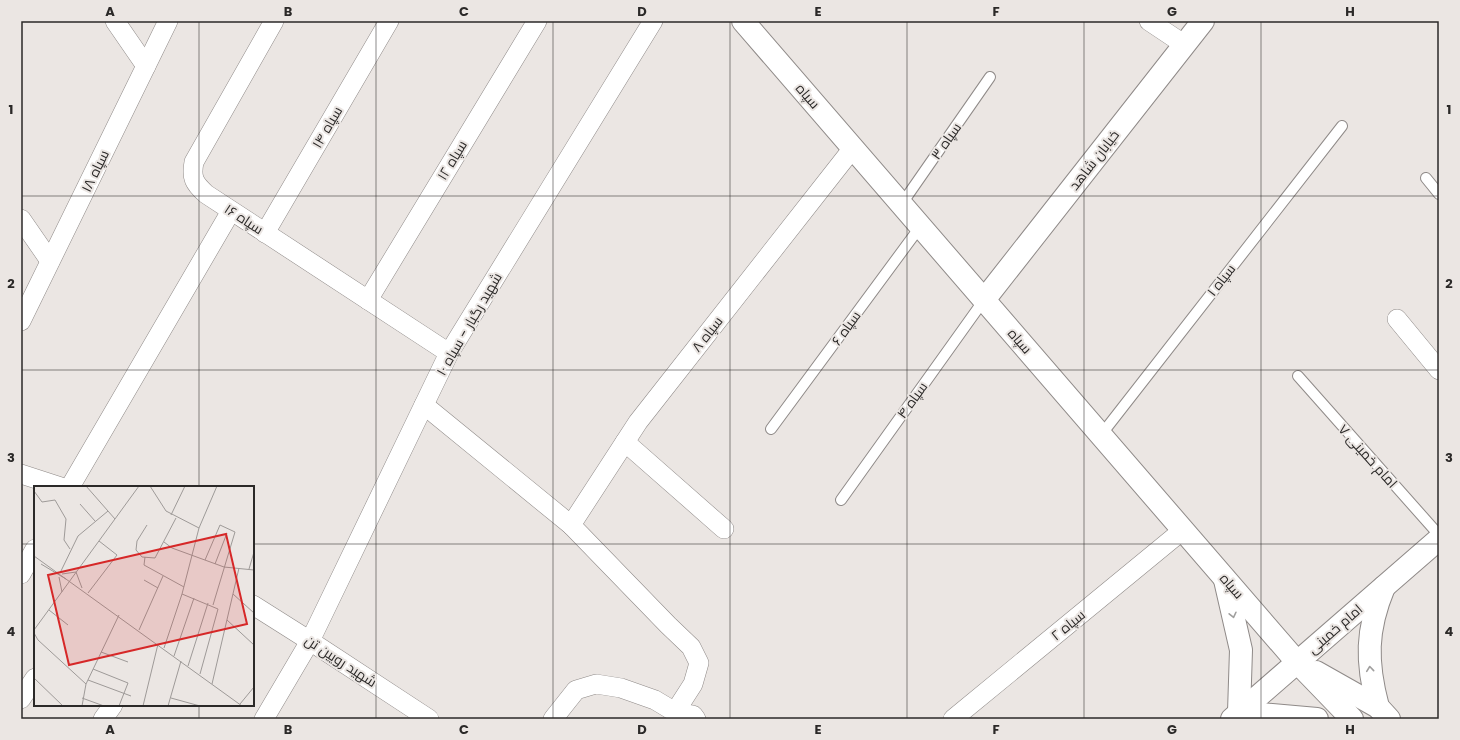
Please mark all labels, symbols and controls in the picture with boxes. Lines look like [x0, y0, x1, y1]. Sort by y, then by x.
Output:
text: A [105, 2, 115, 21]
text: B [284, 2, 293, 21]
text: C [459, 2, 469, 21]
text: D [637, 2, 647, 21]
text: E [814, 2, 822, 21]
text: F [992, 2, 1000, 21]
text: G [1167, 2, 1177, 21]
text: H [1345, 2, 1355, 21]
street label: سپاه [791, 79, 825, 113]
text: 1 [9, 100, 13, 119]
text: 1 [1447, 100, 1451, 119]
street label: سپاه ۱۴ [307, 102, 347, 152]
street label: سپاه ۳ [926, 118, 966, 164]
street label: خیابان شاهد [1064, 126, 1124, 194]
street label: سپاه ۱۲ [432, 136, 472, 184]
street label: سپاه ۱۸ [76, 146, 114, 196]
street label: سپاه ۱۶ [221, 199, 267, 239]
street label: سپاه ۱ [1202, 260, 1240, 300]
street label: شهید رگبار - سپاه ۱۰ [431, 269, 507, 379]
text: 2 [7, 274, 15, 293]
text: 2 [1445, 274, 1453, 293]
street label: سپاه ۶ [827, 307, 865, 349]
street label: سپاه ۸ [687, 312, 727, 356]
street label: سپاه [1003, 324, 1037, 358]
street label: سپاه ۴ [892, 378, 932, 422]
street label: امام خمینی ۷ [1334, 420, 1402, 492]
text: 3 [7, 448, 15, 467]
text: 3 [1445, 448, 1453, 467]
inset map [34, 486, 254, 706]
street label: سپاه [1215, 569, 1249, 603]
street label: امام خمینی [1303, 599, 1367, 659]
street label: سپاه ۲ [1046, 605, 1090, 645]
one-way arrow [1228, 612, 1236, 618]
text: 4 [7, 622, 16, 641]
text: 4 [1445, 622, 1454, 641]
street label: شهید رویین تن [301, 630, 381, 692]
one-way arrow [1366, 666, 1375, 672]
text: A [105, 720, 115, 739]
text: B [284, 720, 293, 739]
text: C [459, 720, 469, 739]
text: D [637, 720, 647, 739]
text: E [814, 720, 822, 739]
text: F [992, 720, 1000, 739]
text: G [1167, 720, 1177, 739]
text: H [1345, 720, 1355, 739]

